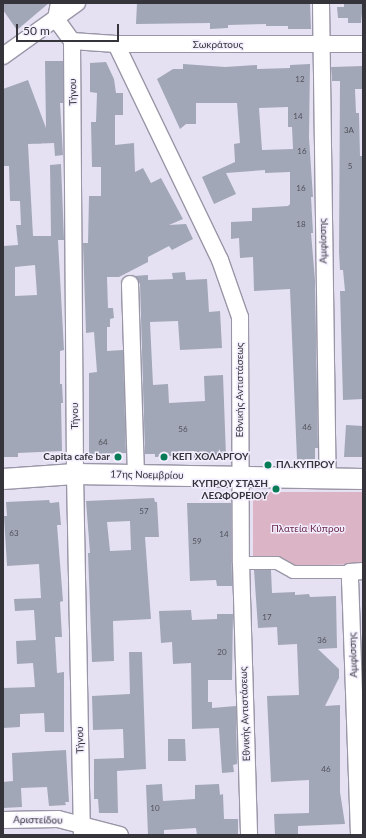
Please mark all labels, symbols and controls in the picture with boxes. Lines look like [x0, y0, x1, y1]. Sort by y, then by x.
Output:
scale bar [18, 16, 121, 42]
text: 50 m [23, 23, 50, 38]
street label: Σωκράτους [193, 39, 243, 51]
house number: 12 [295, 75, 305, 85]
street label: Τήνου [67, 78, 79, 106]
house number: 14 [293, 112, 303, 122]
house number: 3Α [344, 126, 354, 136]
house number: 16 [297, 147, 307, 157]
house number: 5 [348, 162, 352, 172]
house number: 16 [296, 184, 306, 194]
street label: Αμφίσσης [317, 218, 329, 264]
house number: 18 [296, 220, 306, 230]
street label: Εθνικής Αντιστάσεως [234, 342, 246, 438]
street label: Τήνου [69, 402, 81, 430]
house number: 46 [302, 423, 312, 433]
house number: 56 [178, 425, 188, 435]
house number: 64 [98, 438, 108, 448]
place label: Capita cafe bar [43, 451, 110, 463]
place label: ΚΕΠ ΧΟΛΑΡΓΟΥ [172, 451, 248, 463]
marker: Capita cafe bar [113, 452, 123, 462]
marker: ΚΕΠ ΧΟΛΑΡΓΟΥ [159, 452, 169, 462]
place label: ΠΛ.ΚΥΠΡΟΥ [276, 459, 334, 471]
marker: ΠΛ.ΚΥΠΡΟΥ [263, 460, 273, 470]
street label: 17ης Νοεμβρίου [110, 468, 184, 482]
place label: ΚΥΠΡΟΥ ΣΤΑΣΗ ΛΕΩΦΟΡΕΙΟΥ [192, 477, 268, 500]
marker: ΚΥΠΡΟΥ ΣΤΑΣΗ ΛΕΩΦΟΡΕΙΟΥ [271, 484, 281, 494]
house number: 57 [139, 507, 149, 517]
park label: Πλατεία Κύπρου [271, 523, 345, 535]
house number: 63 [9, 529, 19, 539]
house number: 14 [219, 530, 229, 540]
house number: 59 [192, 537, 202, 547]
house number: 17 [262, 613, 272, 623]
street label: Αμφίσσης [346, 632, 360, 678]
house number: 36 [317, 636, 327, 646]
house number: 20 [217, 648, 227, 658]
street label: Εθνικής Αντιστάσεως [237, 666, 253, 762]
street label: Τήνου [74, 726, 86, 754]
house number: 46 [321, 765, 331, 775]
house number: 10 [150, 804, 160, 814]
street label: Αριστείδου [13, 814, 63, 826]

